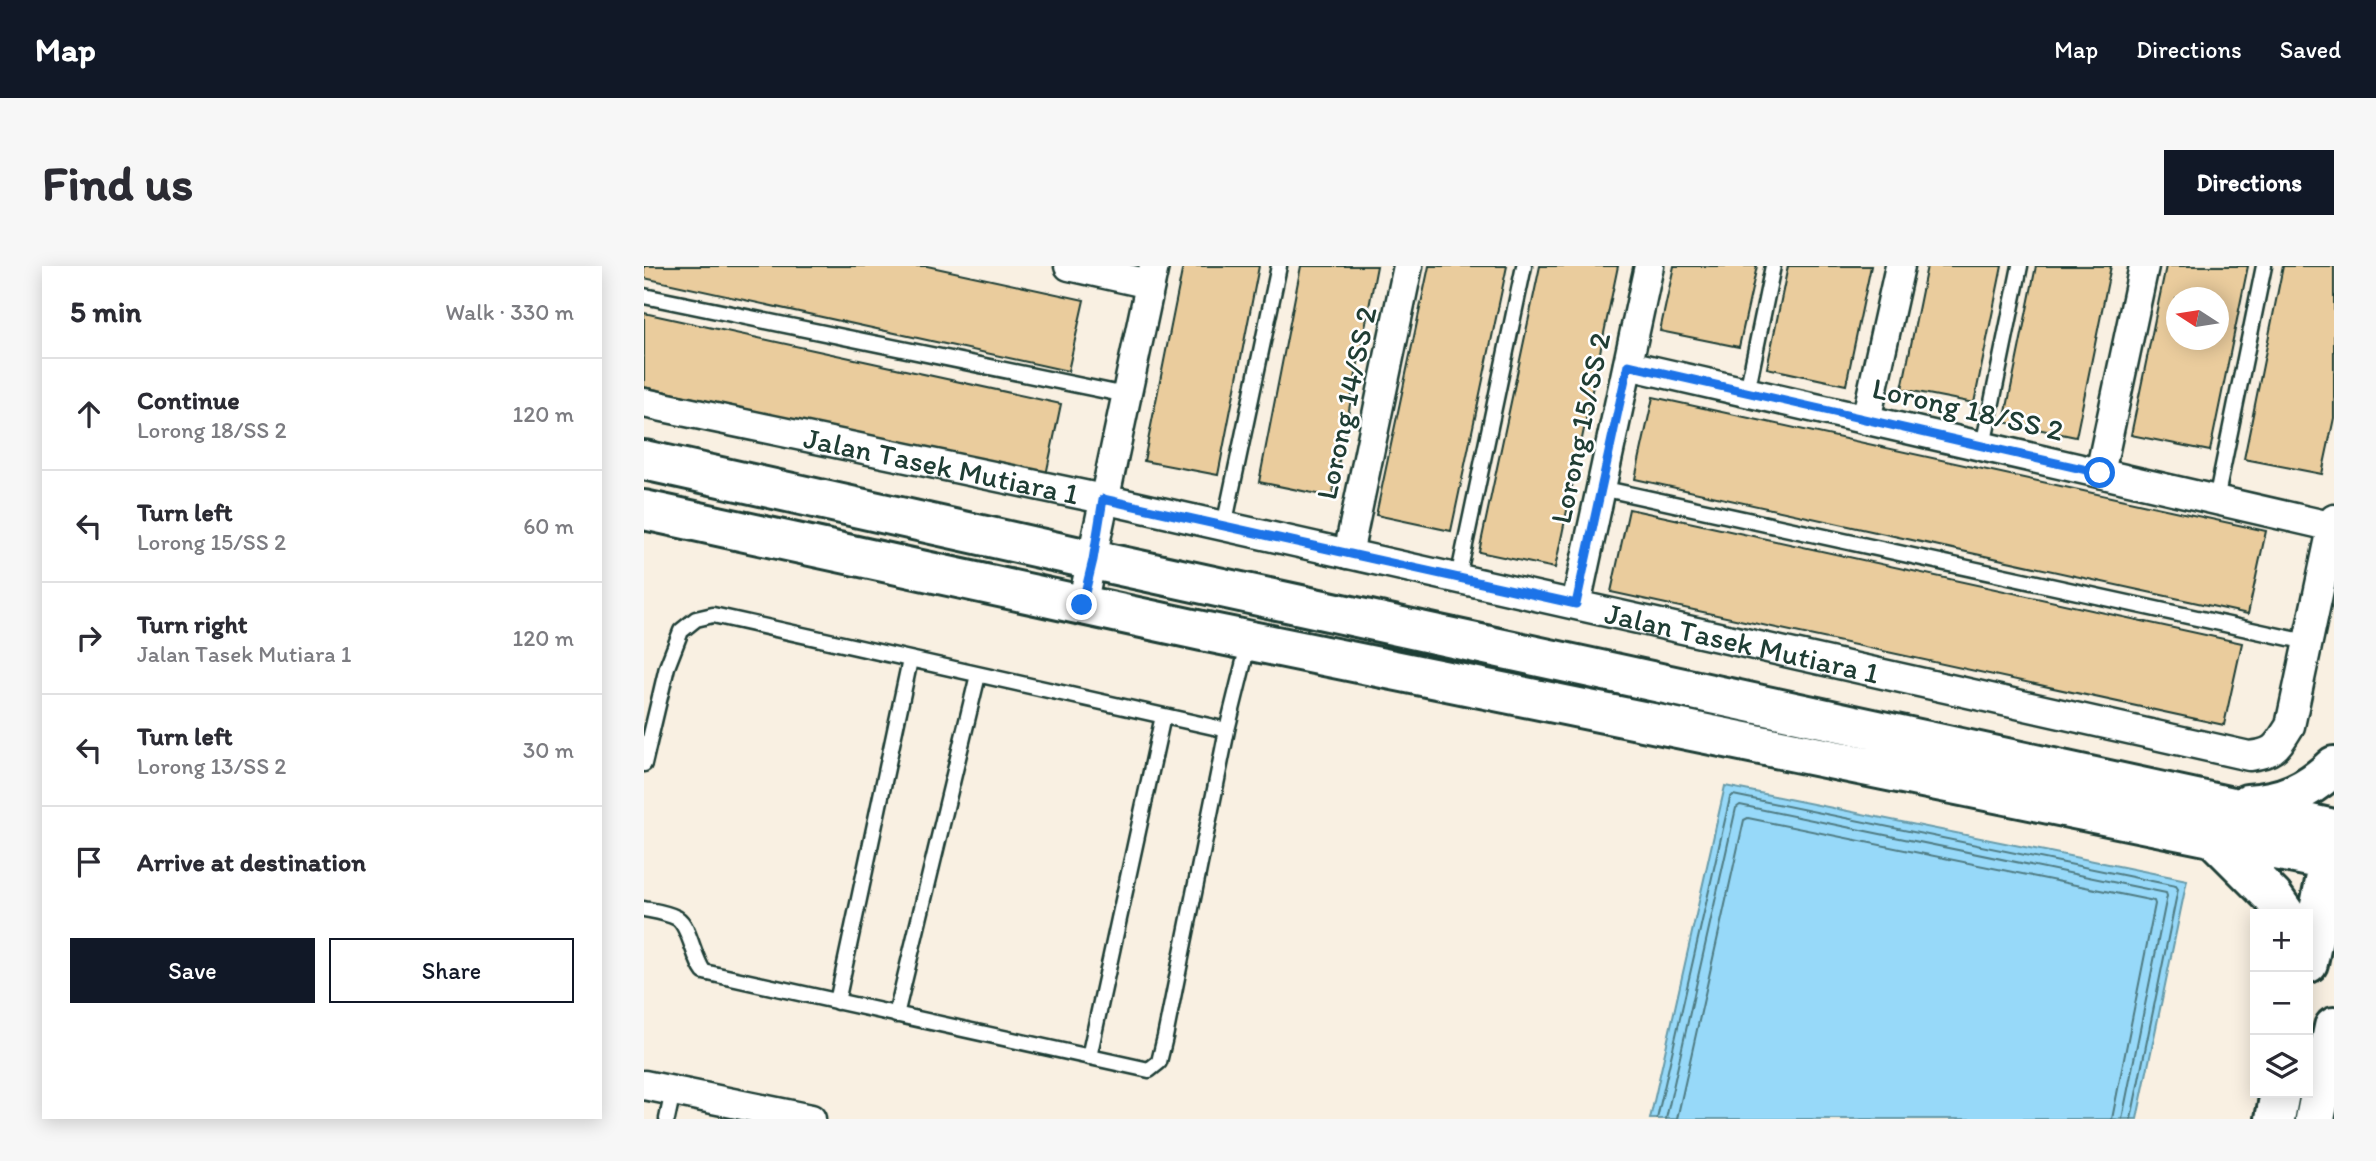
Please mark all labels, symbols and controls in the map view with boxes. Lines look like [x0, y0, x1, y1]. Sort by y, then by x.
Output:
text: Map [35, 30, 96, 69]
text: Map [2054, 35, 2098, 64]
text: Directions [2136, 35, 2242, 64]
text: Saved [2280, 35, 2341, 64]
button: Directions [2164, 150, 2334, 215]
text: Find us [42, 153, 193, 212]
north arrow [2166, 287, 2229, 350]
text: 5 min [70, 293, 141, 330]
text: Walk · 330 m [445, 298, 574, 326]
street label: Lorong 14/SS 2 [1307, 303, 1385, 503]
street label: Lorong 15/SS 2 [1542, 329, 1618, 527]
street label: Lorong 18/SS 2 [1869, 369, 2067, 449]
text: Continue [137, 384, 240, 416]
icon: ahead [70, 395, 108, 433]
text: 120 m [513, 400, 574, 428]
text: Lorong 18/SS 2 [137, 416, 287, 444]
street label: Jalan Tasek Mutiara 1 [801, 418, 1082, 512]
route start [2084, 457, 2115, 488]
text: Turn left [137, 496, 233, 528]
icon: left [70, 507, 108, 545]
text: 60 m [523, 512, 574, 540]
text: Lorong 15/SS 2 [137, 528, 286, 556]
route end [1066, 589, 1097, 620]
street label: Jalan Tasek Mutiara 1 [1602, 594, 1883, 691]
text: Turn right [137, 608, 248, 640]
icon: right [70, 619, 108, 657]
text: 120 m [513, 624, 574, 652]
text: Jalan Tasek Mutiara 1 [137, 640, 351, 668]
text: Turn left [137, 720, 233, 752]
icon: left [70, 731, 108, 769]
text: 30 m [523, 736, 574, 764]
text: Lorong 13/SS 2 [137, 752, 286, 780]
icon: arrive [70, 843, 108, 881]
text: Arrive at destination [137, 846, 366, 878]
map controls [2250, 909, 2313, 1098]
button: + [2250, 909, 2313, 972]
button: Save [70, 938, 315, 1003]
button: Share [329, 938, 574, 1003]
button: − [2250, 972, 2313, 1035]
button: layers [2250, 1035, 2313, 1098]

